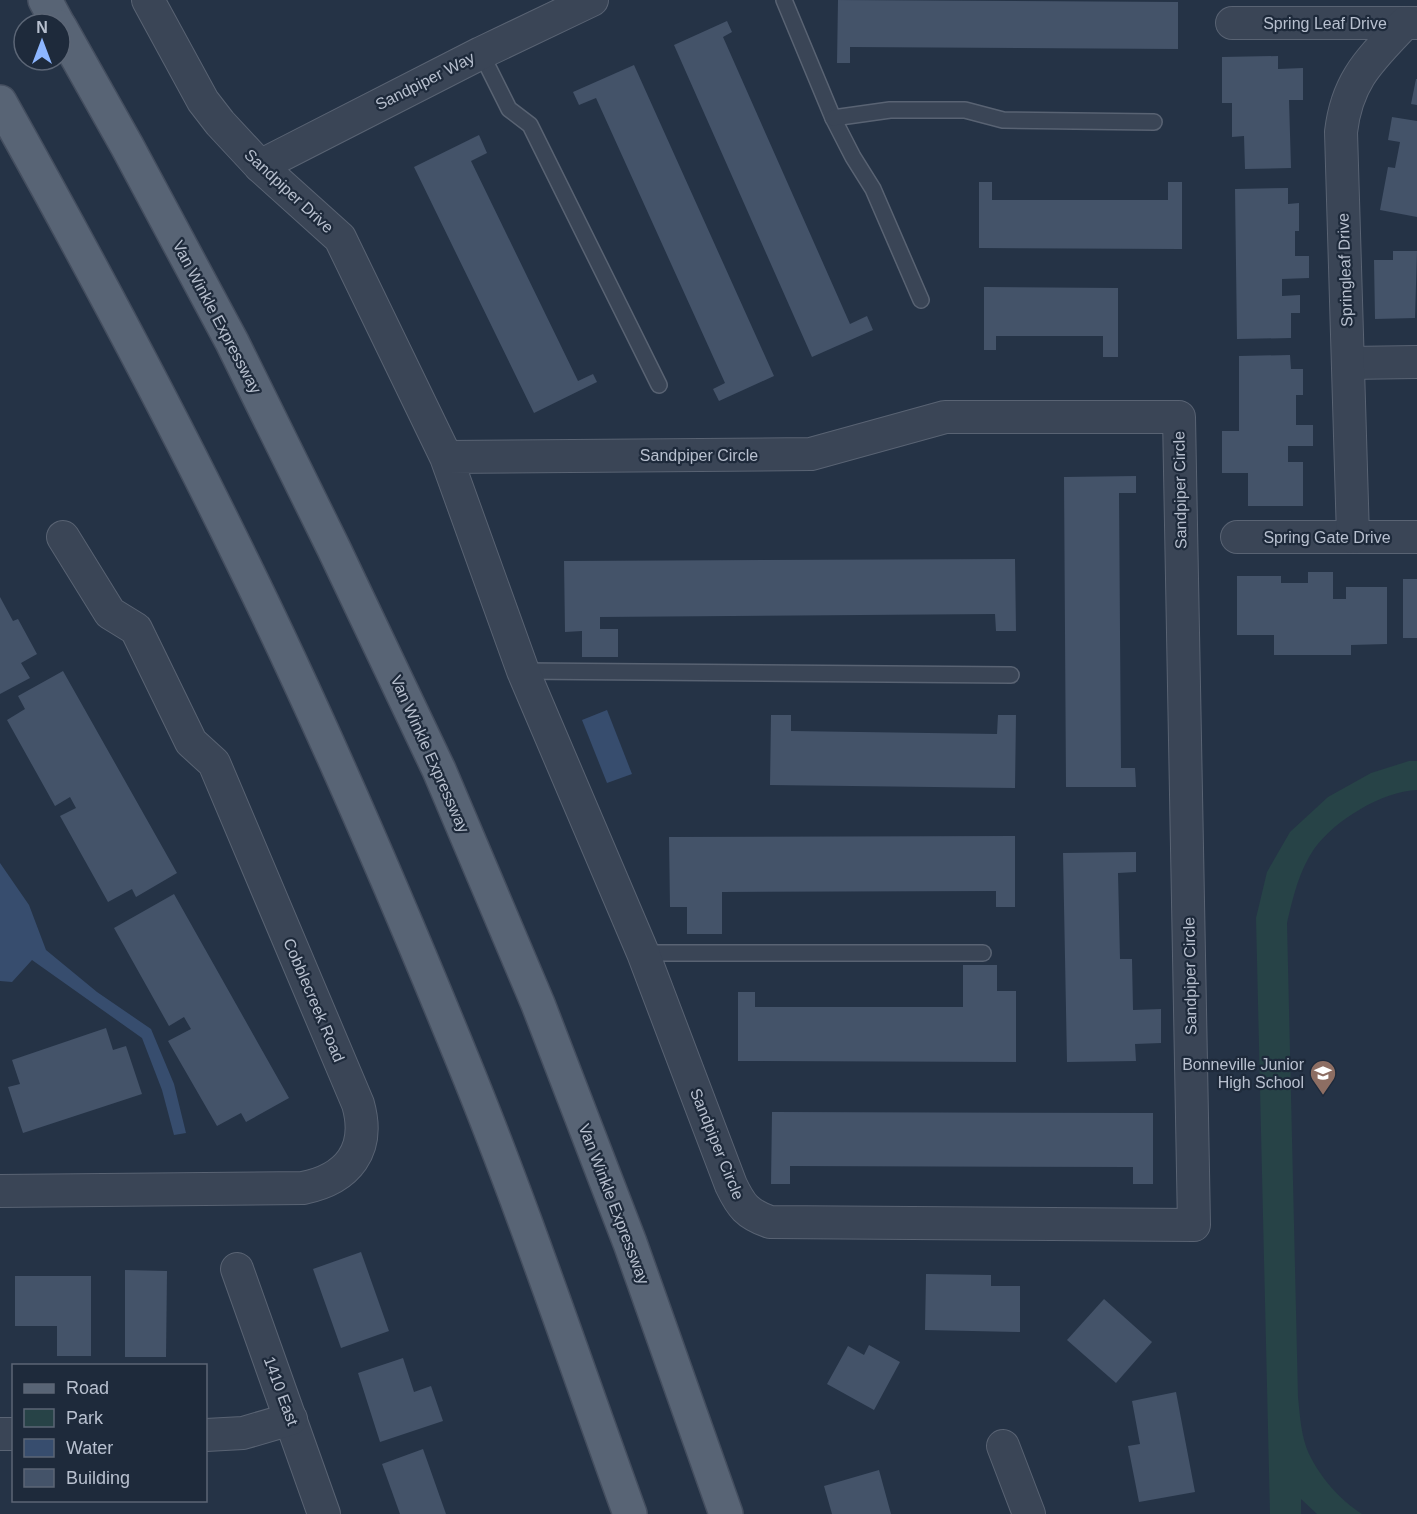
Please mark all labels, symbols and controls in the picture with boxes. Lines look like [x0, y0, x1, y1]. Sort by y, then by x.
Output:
north arrow [12, 12, 72, 72]
street label: Spring Leaf Drive [1263, 15, 1387, 32]
text: N [36, 19, 48, 36]
street label: Sandpiper Way [373, 49, 477, 113]
street label: Sandpiper Drive [241, 146, 337, 236]
street label: Springleaf Drive [1335, 213, 1355, 327]
street label: Van Winkle Expressway [169, 238, 265, 396]
street label: Sandpiper Circle [1170, 431, 1190, 549]
street label: Sandpiper Circle [640, 447, 758, 464]
street label: Spring Gate Drive [1263, 529, 1391, 546]
street label: Van Winkle Expressway [388, 673, 472, 835]
street label: Sandpiper Circle [1180, 917, 1200, 1035]
street label: Cobblecreek Road [280, 936, 348, 1064]
place label: Bonneville Junior High School [1182, 1056, 1305, 1091]
school or university icon: Bonneville Junior High School [1308, 1058, 1338, 1096]
street label: Sandpiper Circle [687, 1086, 747, 1202]
street label: Van Winkle Expressway [576, 1121, 652, 1287]
street label: 1410 East [261, 1354, 301, 1428]
legend [12, 1364, 207, 1502]
text: Road [66, 1378, 109, 1398]
text: Park [66, 1408, 104, 1428]
text: Water [66, 1438, 113, 1458]
text: Building [66, 1468, 130, 1488]

